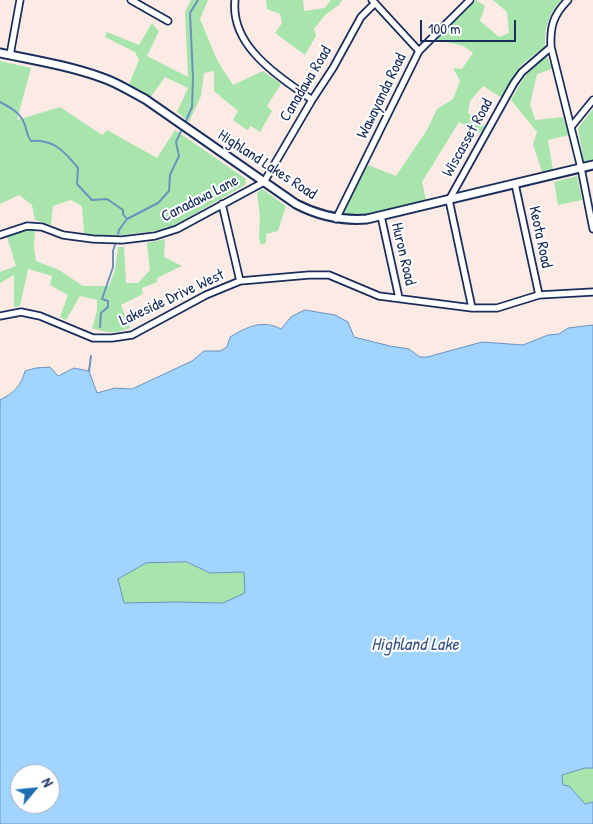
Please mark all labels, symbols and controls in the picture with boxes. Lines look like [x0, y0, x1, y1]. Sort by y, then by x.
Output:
scale bar [423, 10, 519, 42]
text: 100 m [428, 18, 461, 39]
street label: Canadawa Road [276, 43, 336, 125]
street label: Wawayanda Road [353, 50, 411, 142]
street label: Wiscasset Road [439, 96, 497, 180]
street label: Highland Lakes Road [214, 126, 320, 204]
street label: Canadawa Lane [158, 171, 242, 227]
street label: Keota Road [524, 204, 556, 270]
street label: Huron Road [386, 221, 420, 287]
street label: Lakeside Drive West [117, 265, 227, 331]
water label: Highland Lake [371, 634, 459, 656]
north arrow [10, 764, 60, 814]
text: N [38, 774, 58, 790]

